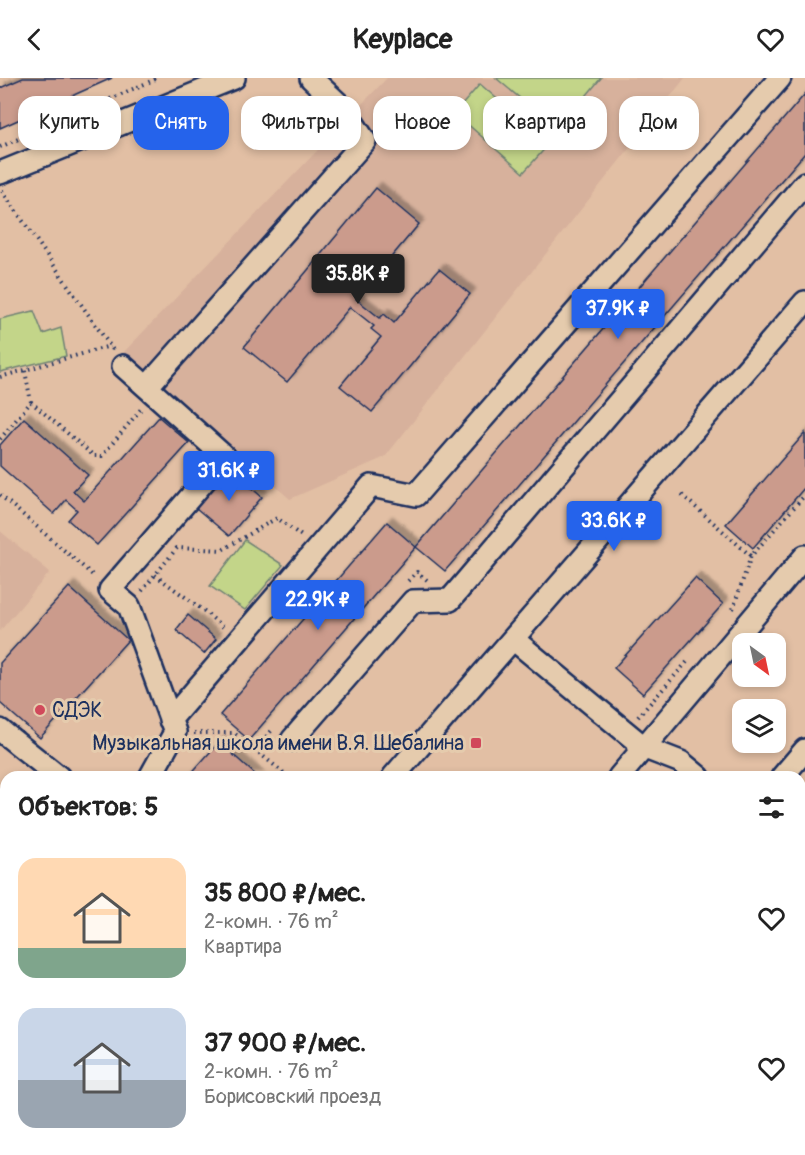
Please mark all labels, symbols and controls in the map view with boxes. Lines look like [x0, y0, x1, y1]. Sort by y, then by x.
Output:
icon: back [18, 23, 51, 56]
text: Keyplace [353, 23, 452, 56]
icon: heart [754, 23, 787, 56]
chip: Купить [18, 96, 121, 150]
chip: Снять [133, 96, 229, 150]
chip: Фильтры [241, 96, 361, 150]
chip: Новое [373, 96, 471, 150]
chip: Квартира [483, 96, 607, 150]
chip: Дом [619, 96, 699, 150]
pin: 35.8K ₽ [303, 254, 413, 305]
text: 35.8K ₽ [326, 261, 390, 286]
pin: 37.9K ₽ [563, 289, 673, 340]
text: 37.9K ₽ [586, 296, 650, 321]
pin: 31.6K ₽ [174, 451, 284, 502]
text: 31.6K ₽ [197, 458, 261, 483]
pin: 33.6K ₽ [559, 501, 669, 552]
text: 33.6K ₽ [581, 508, 647, 533]
pin: 22.9K ₽ [263, 580, 373, 631]
text: 22.9K ₽ [285, 587, 351, 612]
north arrow [732, 633, 786, 687]
map controls [732, 633, 786, 753]
place label: СДЭК [52, 697, 102, 724]
button: layers [732, 699, 786, 753]
marker: СДЭК [33, 703, 47, 717]
place label: Музыкальная школа имени В.Я. Шебалина [92, 730, 464, 757]
marker: Музыкальная школа имени В.Я. Шебалина [469, 736, 483, 750]
text: Объектов: 5 [18, 791, 158, 823]
icon: filters [755, 791, 788, 824]
text: 35 800 ₽/мес. [204, 877, 366, 909]
icon: home [66, 882, 138, 954]
icon: heart [755, 902, 788, 935]
text: 2-комн. · 76 m² [204, 909, 339, 934]
text: Квартира [204, 934, 282, 959]
text: 37 900 ₽/мес. [204, 1027, 366, 1059]
icon: home [66, 1032, 138, 1104]
icon: heart [755, 1052, 788, 1085]
text: 2-комн. · 76 m² [204, 1059, 339, 1084]
text: Борисовский проезд [204, 1084, 381, 1109]

